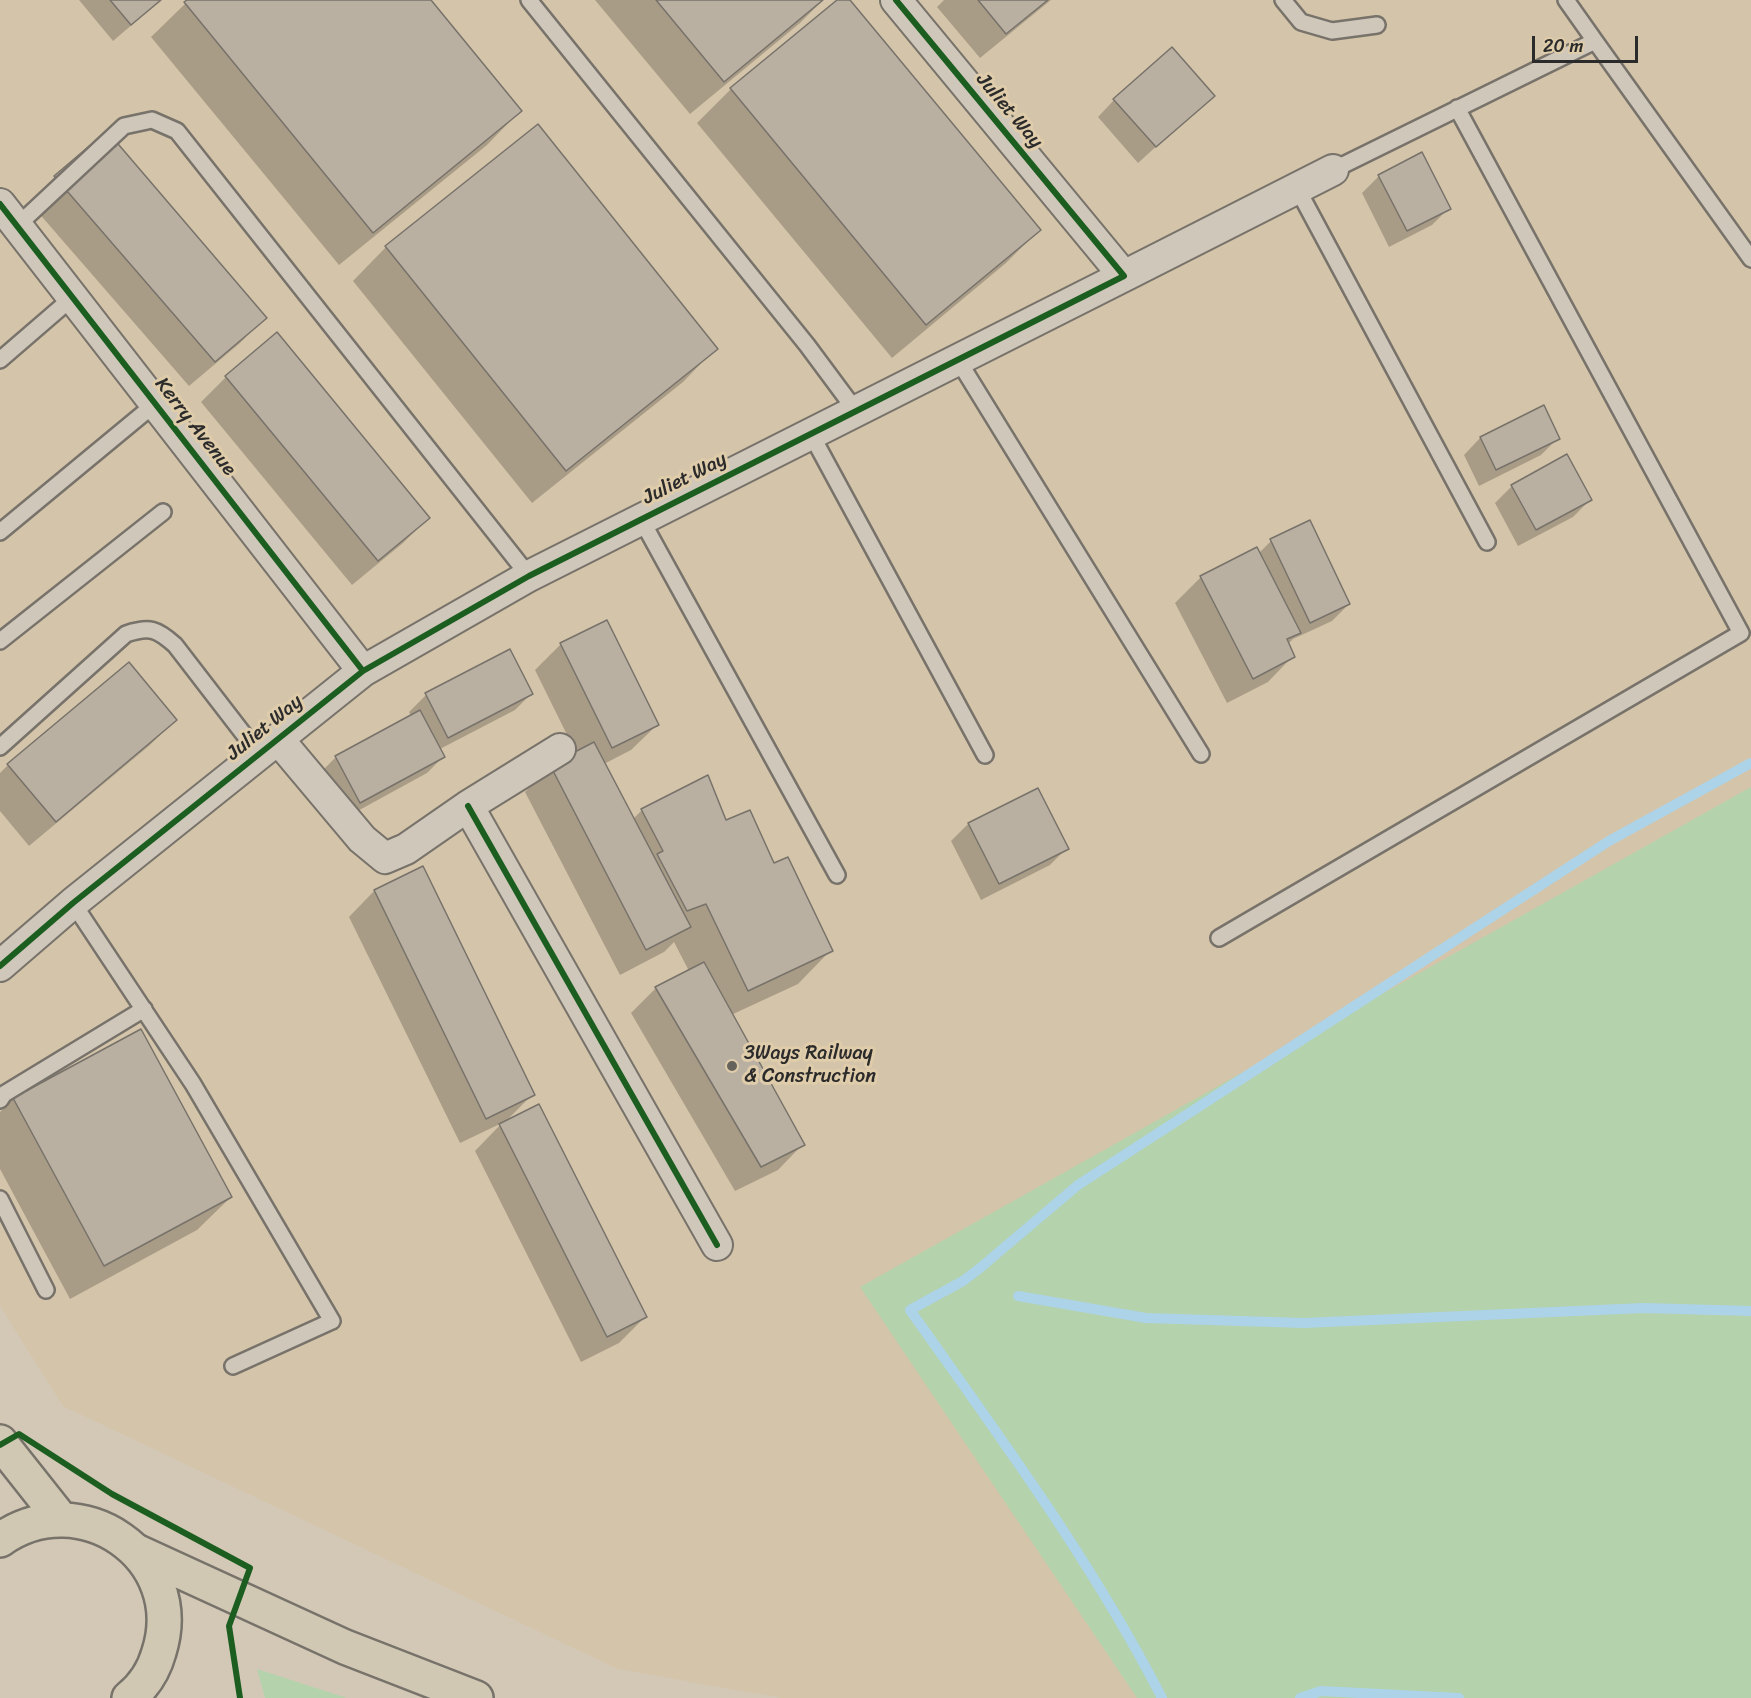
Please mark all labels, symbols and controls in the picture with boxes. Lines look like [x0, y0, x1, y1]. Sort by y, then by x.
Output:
scale bar [1535, 24, 1642, 62]
text: 20 m [1543, 30, 1583, 62]
street label: Juliet Way [971, 69, 1047, 153]
street label: Kerry Avenue [149, 373, 241, 481]
street label: Juliet Way [639, 448, 731, 510]
street label: Juliet Way [222, 690, 308, 766]
place label: 3Ways Railway & Construction [744, 1042, 876, 1089]
marker: 3Ways Railway & Construction [725, 1059, 739, 1073]

